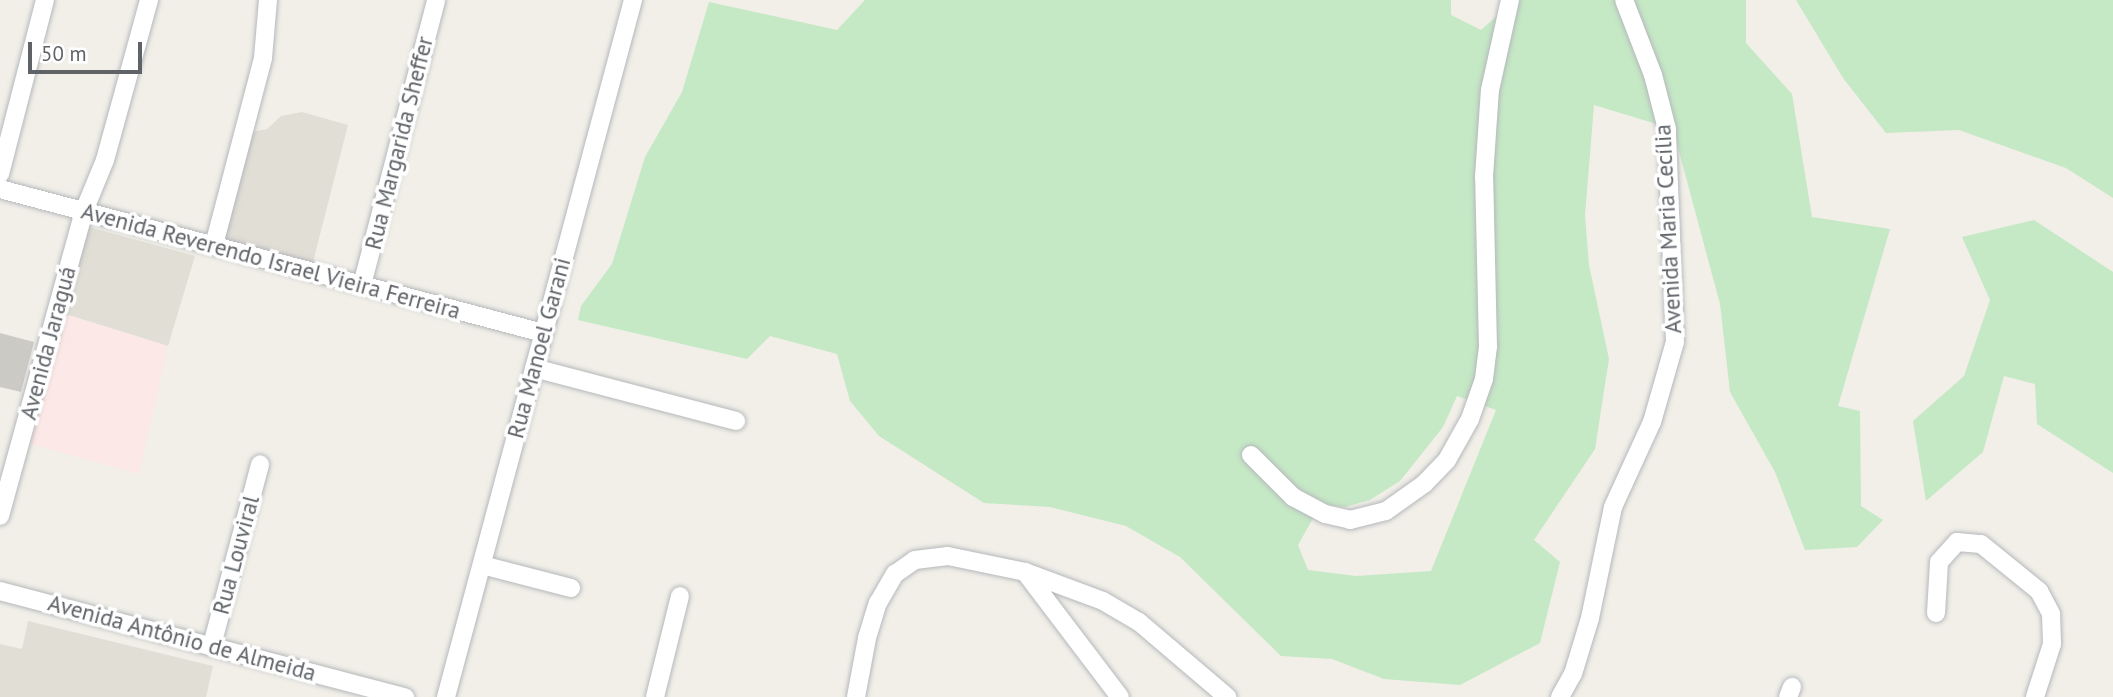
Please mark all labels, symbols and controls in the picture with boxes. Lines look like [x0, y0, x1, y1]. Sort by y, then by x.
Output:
scale bar [32, 28, 145, 72]
street label: Rua Margarida Sheffer [359, 33, 439, 253]
text: 50 m [41, 40, 87, 67]
street label: Avenida Maria Cecília [1649, 124, 1687, 334]
street label: Avenida Reverendo Israel Vieira Ferreira [78, 197, 464, 325]
street label: Rua Manoel Garani [502, 255, 576, 441]
street label: Avenida Jaraguá [14, 263, 82, 423]
street label: Rua Louviral [207, 493, 265, 617]
street label: Avenida Antônio de Almeida [44, 589, 320, 687]

